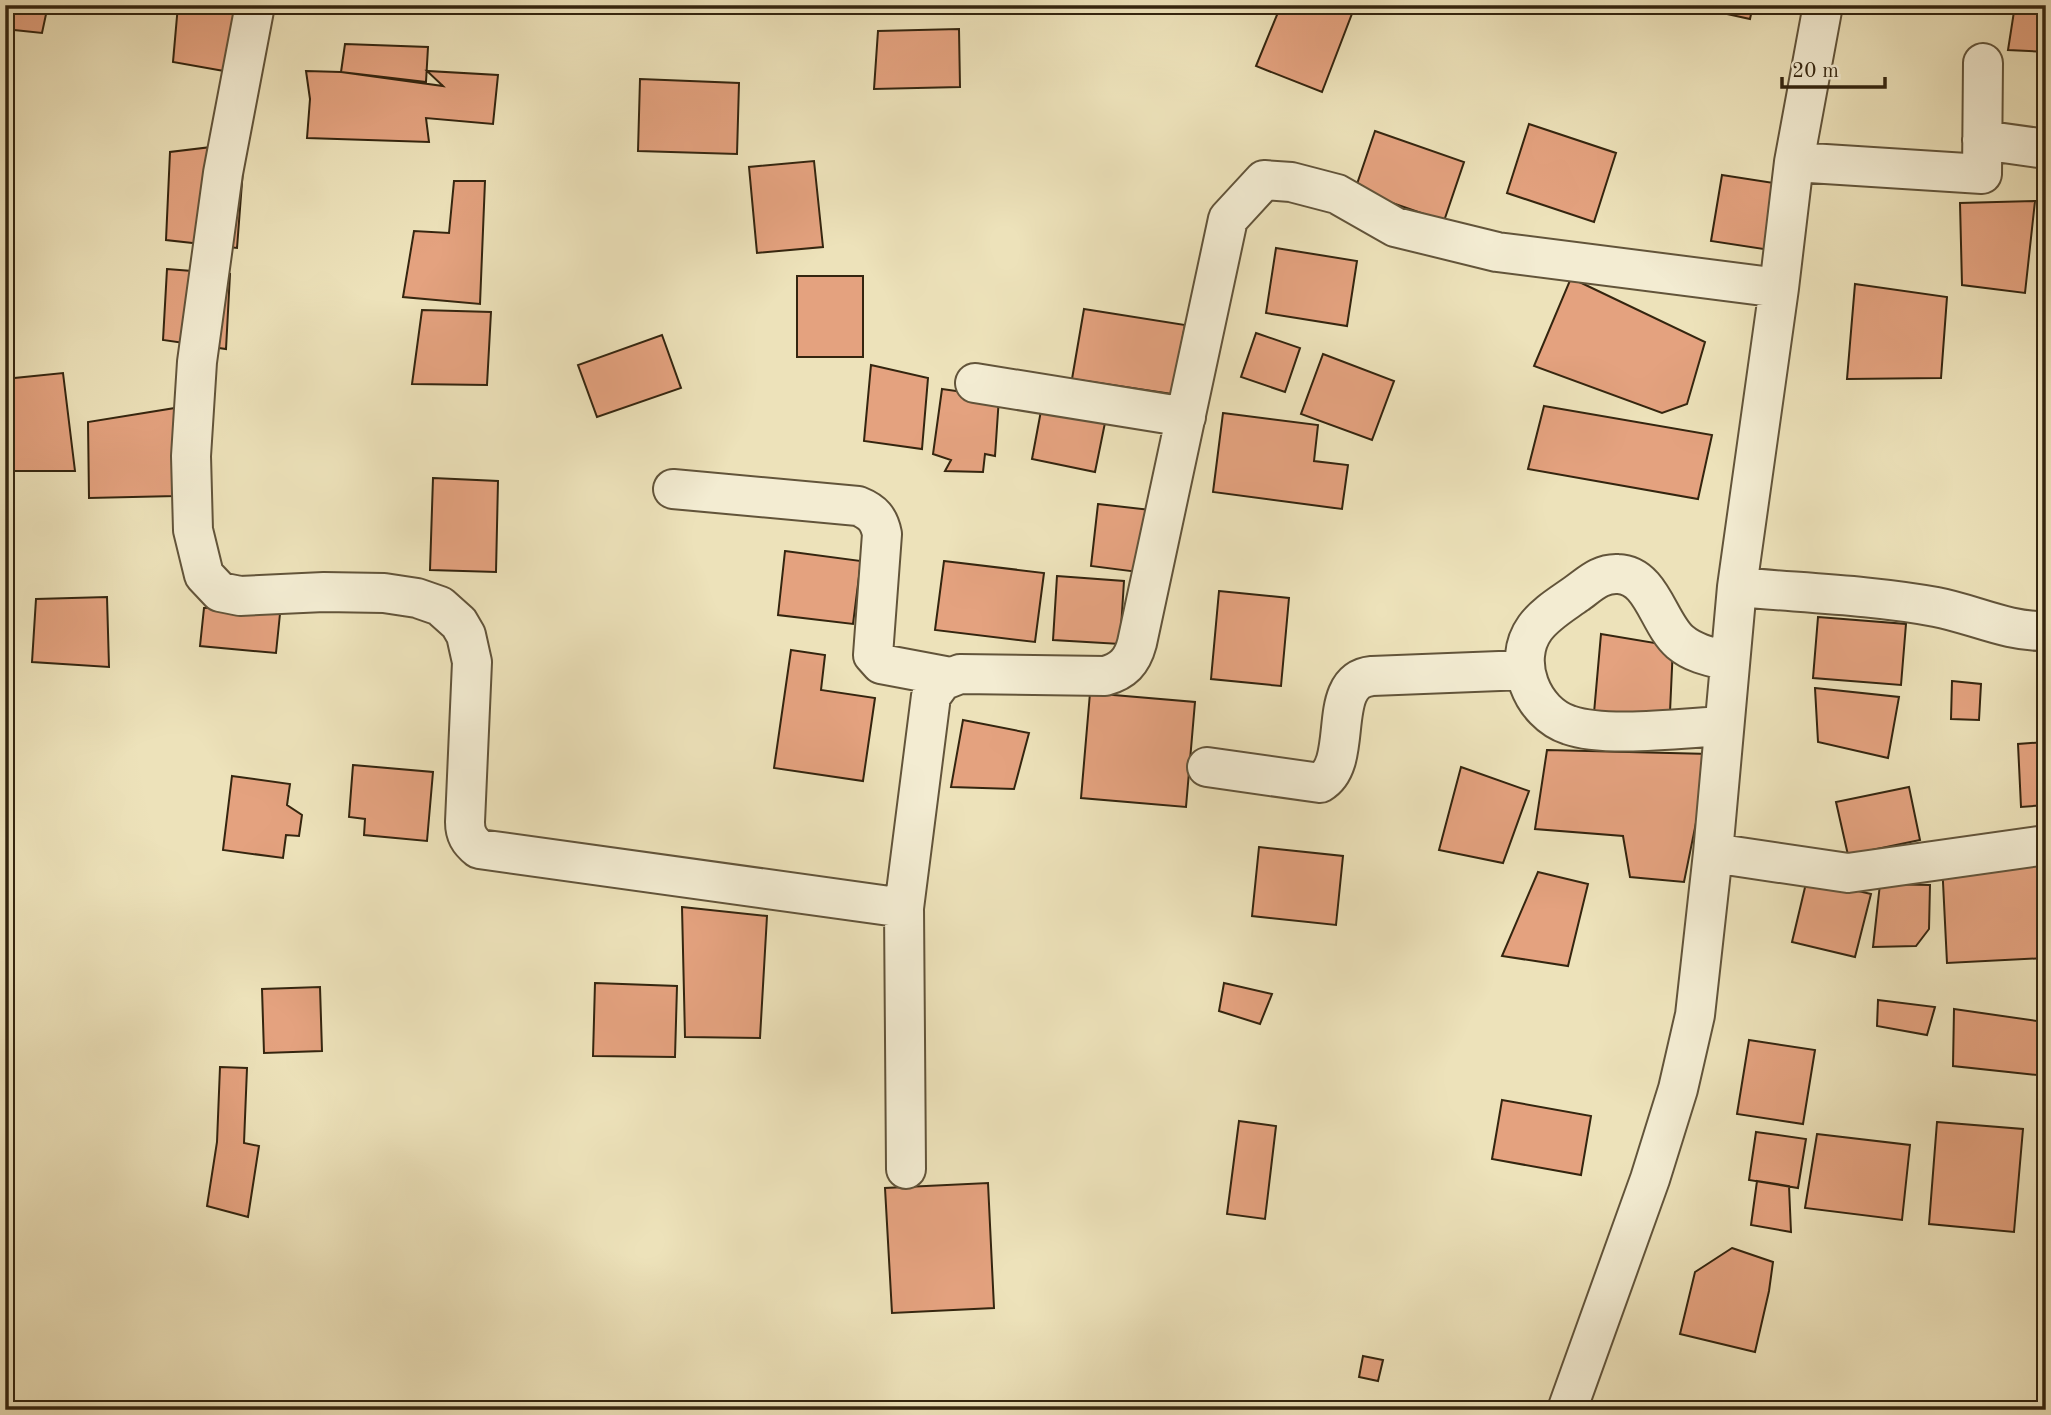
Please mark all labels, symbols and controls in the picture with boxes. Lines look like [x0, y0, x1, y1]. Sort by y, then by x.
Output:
scale bar [1782, 46, 1885, 90]
text: 20 m [1792, 61, 1839, 82]

